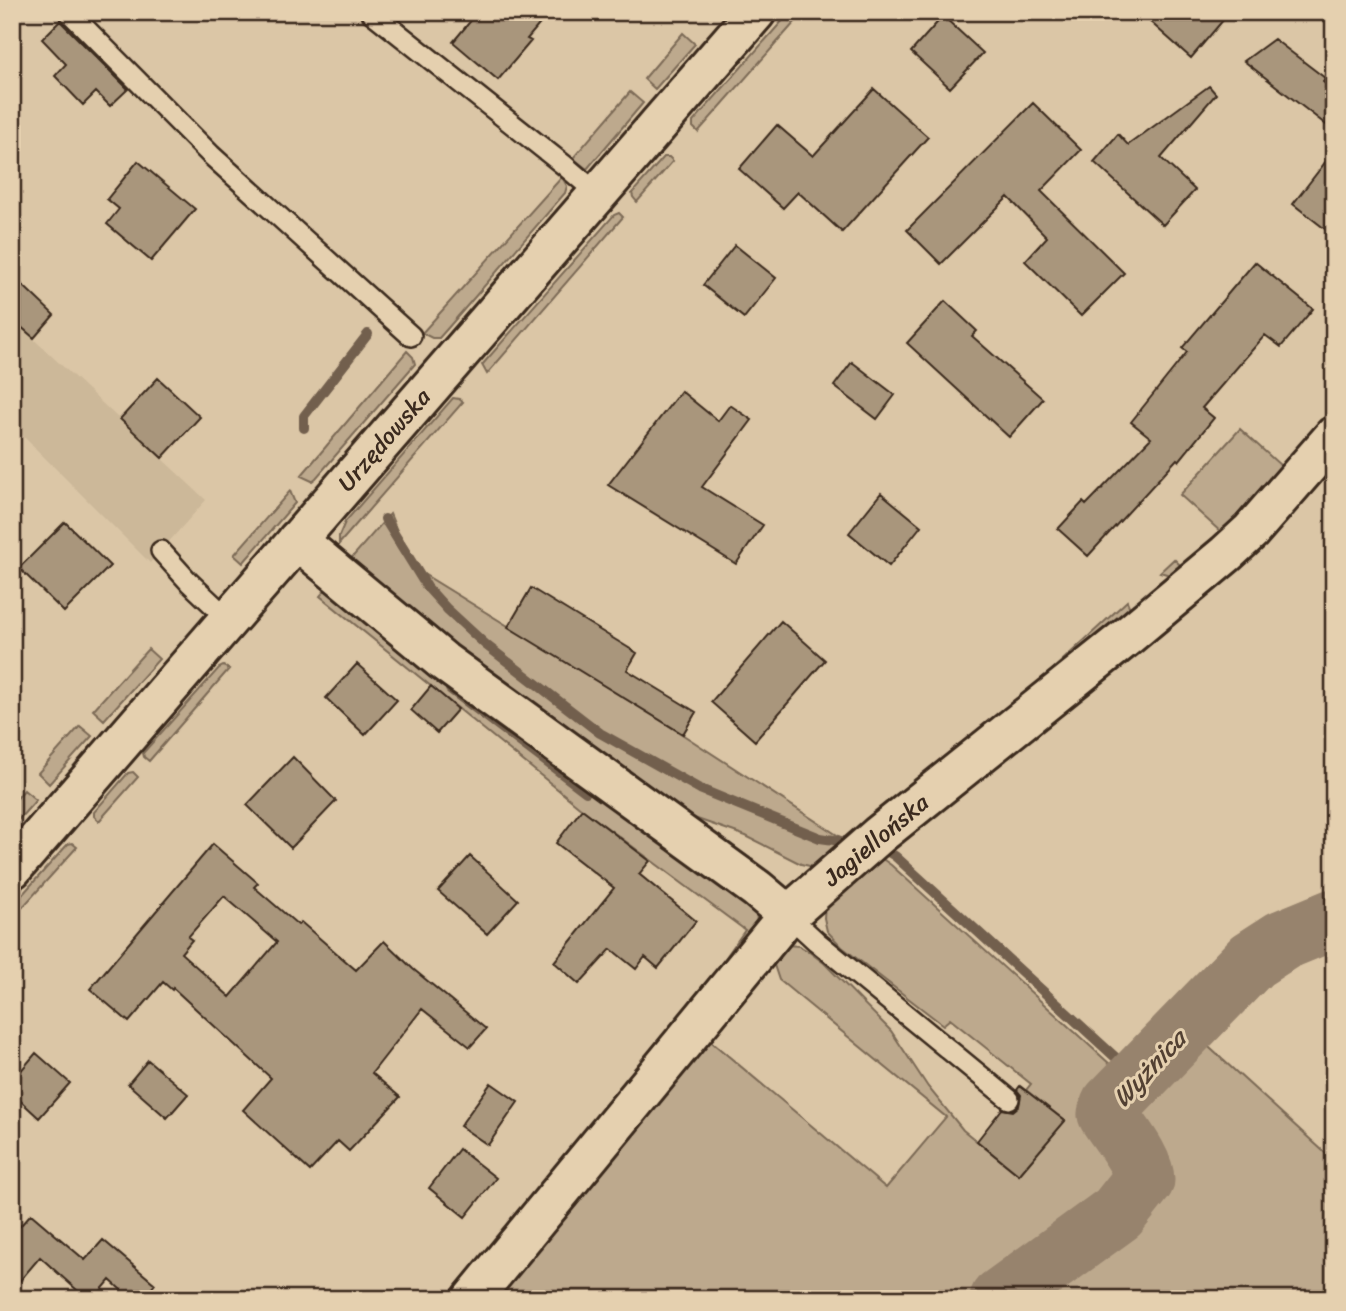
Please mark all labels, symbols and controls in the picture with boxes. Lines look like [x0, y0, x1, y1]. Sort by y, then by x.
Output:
street label: Urzędowska [327, 378, 442, 502]
street label: Jagiellońska [813, 782, 939, 898]
water label: Wyżnica [1100, 1016, 1200, 1118]

